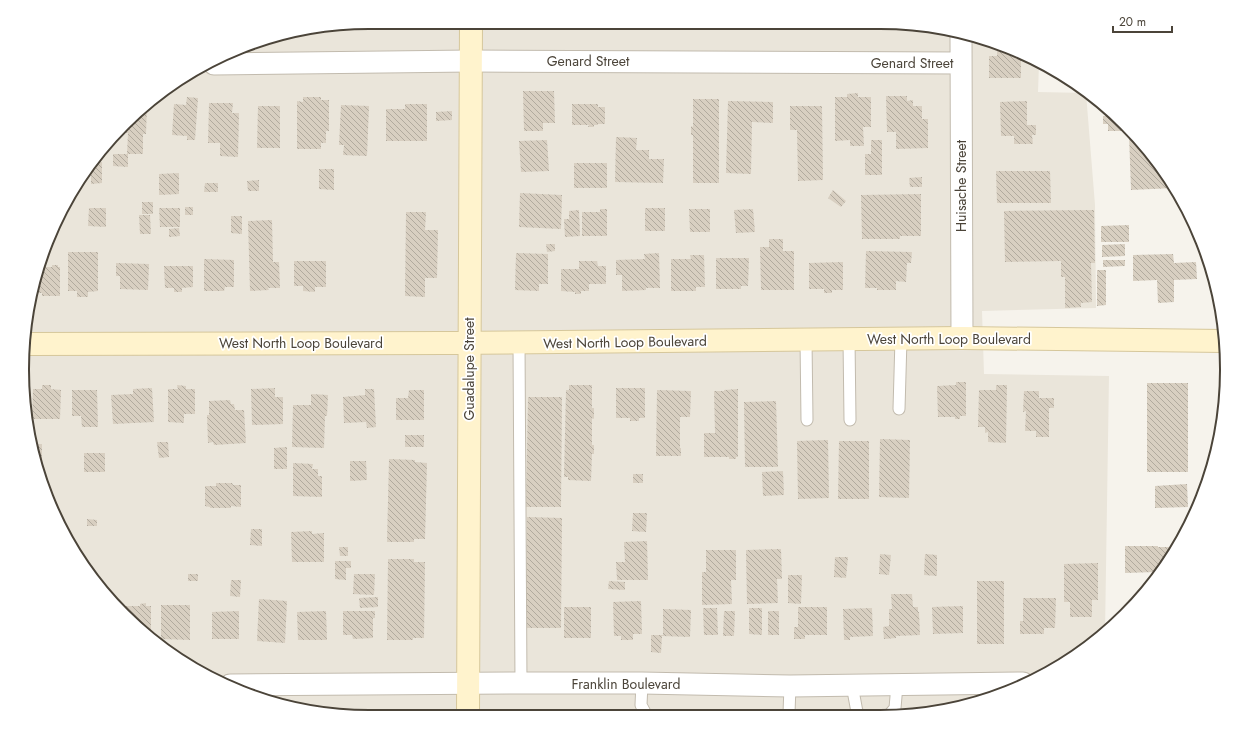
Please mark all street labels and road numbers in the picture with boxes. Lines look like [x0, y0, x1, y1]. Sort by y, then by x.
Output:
street label: Genard Street [547, 51, 630, 71]
street label: Genard Street [871, 53, 954, 73]
street label: Huisache Street [951, 139, 971, 232]
street label: Guadalupe Street [459, 317, 479, 421]
street label: West North Loop Boulevard [867, 329, 1031, 349]
street label: West North Loop Boulevard [543, 331, 707, 353]
street label: West North Loop Boulevard [219, 333, 383, 353]
street label: Franklin Boulevard [572, 674, 680, 694]

